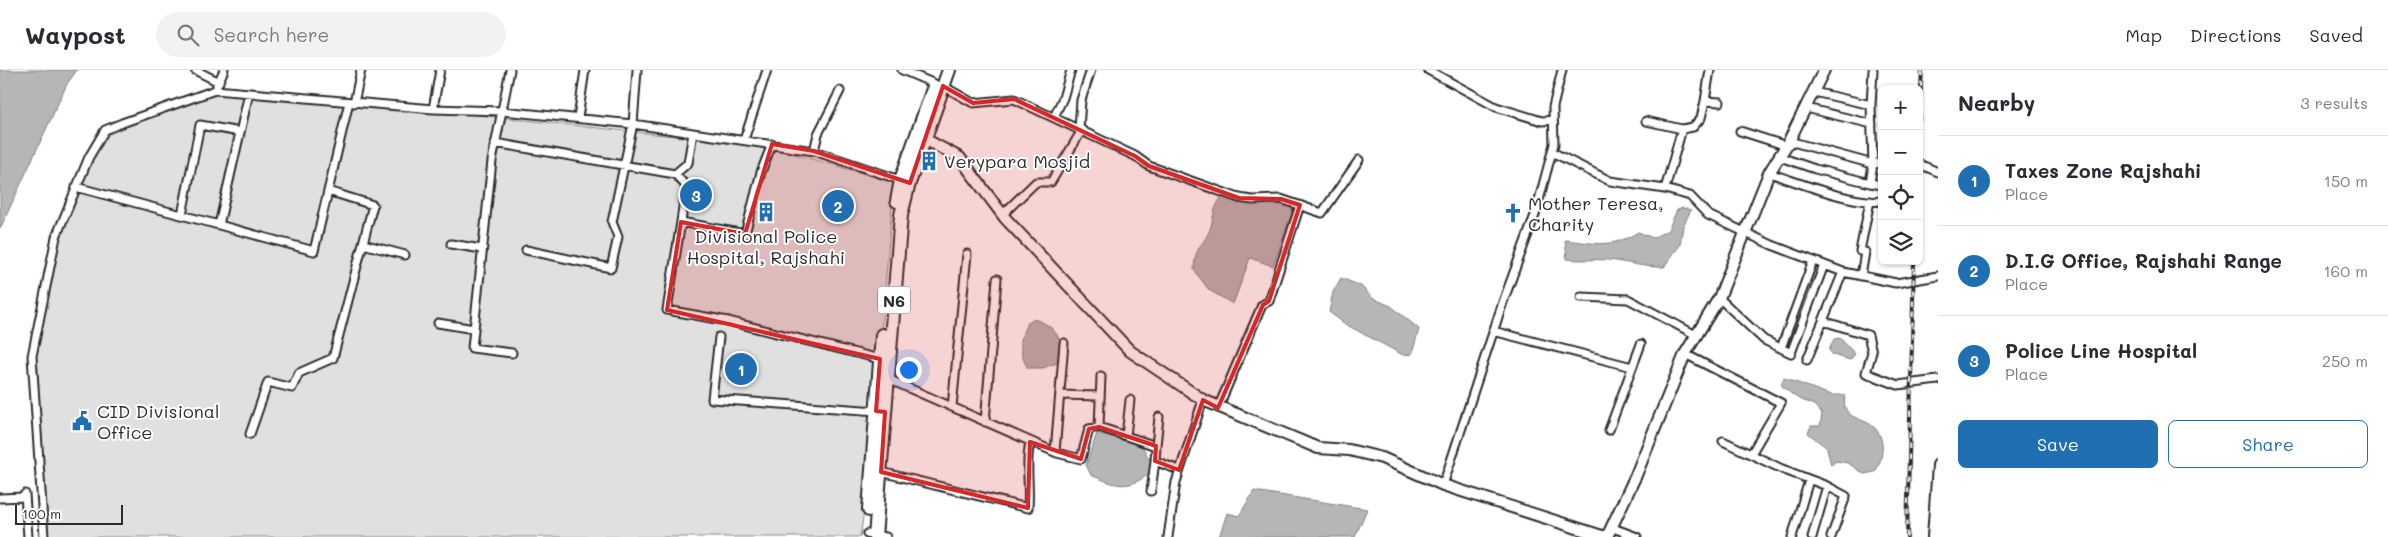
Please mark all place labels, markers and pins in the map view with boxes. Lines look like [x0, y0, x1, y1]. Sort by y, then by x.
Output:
place label: Verypara Mosjid [944, 149, 1090, 173]
building icon: Verypara Mosjid [918, 150, 940, 172]
pin: 3 [680, 176, 712, 214]
pin: 2 [822, 187, 854, 225]
place label: Mother Teresa, Charity [1528, 191, 1664, 236]
building icon: Divisional Police Hospital, Rajshahi [755, 201, 777, 223]
church icon: Mother Teresa, Charity [1502, 202, 1524, 224]
place label: Divisional Police Hospital, Rajshahi [687, 224, 845, 269]
pin: 1 [725, 350, 757, 388]
place label: CID Divisional Office [97, 399, 219, 444]
public building icon: CID Divisional Office [71, 410, 93, 432]

